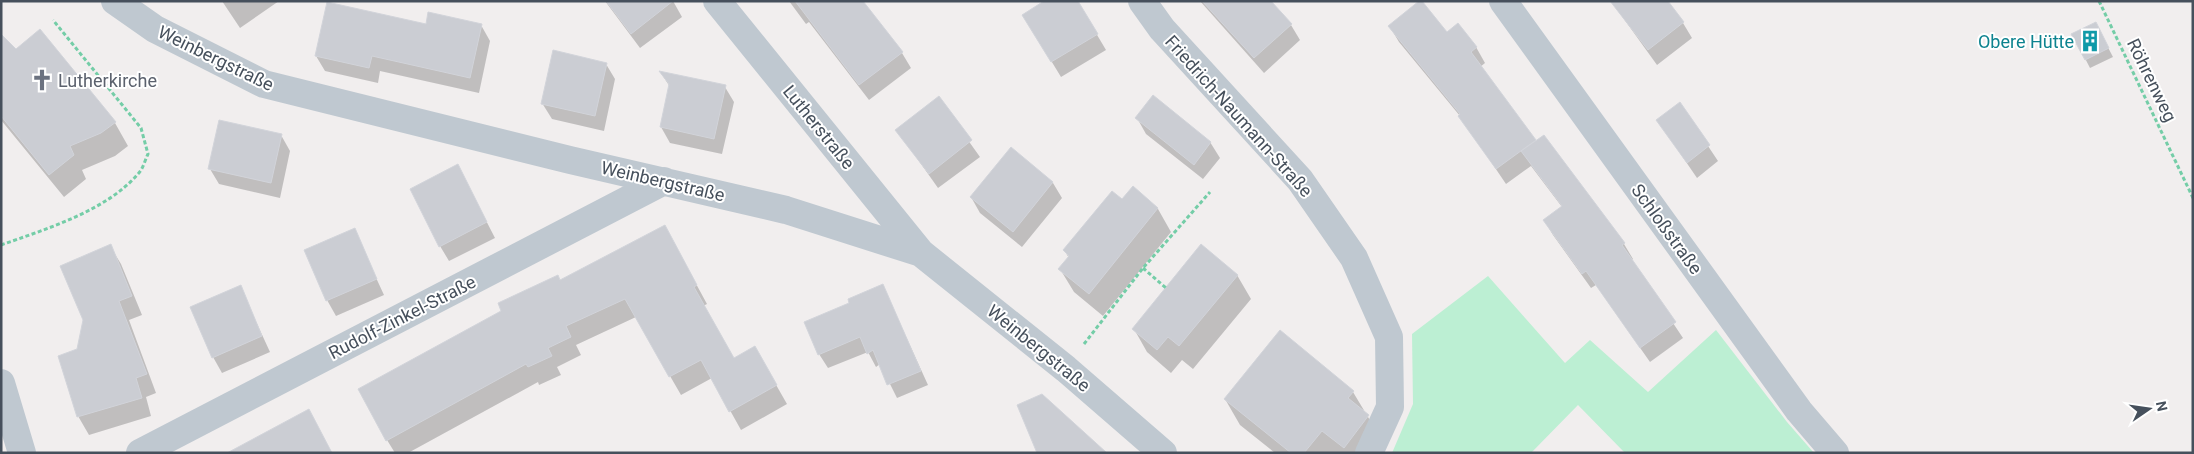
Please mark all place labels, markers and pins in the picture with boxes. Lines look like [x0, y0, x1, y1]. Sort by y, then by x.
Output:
building icon: Obere Hütte [2077, 28, 2103, 54]
place label: Obere Hütte [1978, 31, 2074, 52]
church icon: Lutherkirche [29, 67, 55, 93]
place label: Lutherkirche [58, 70, 157, 91]

